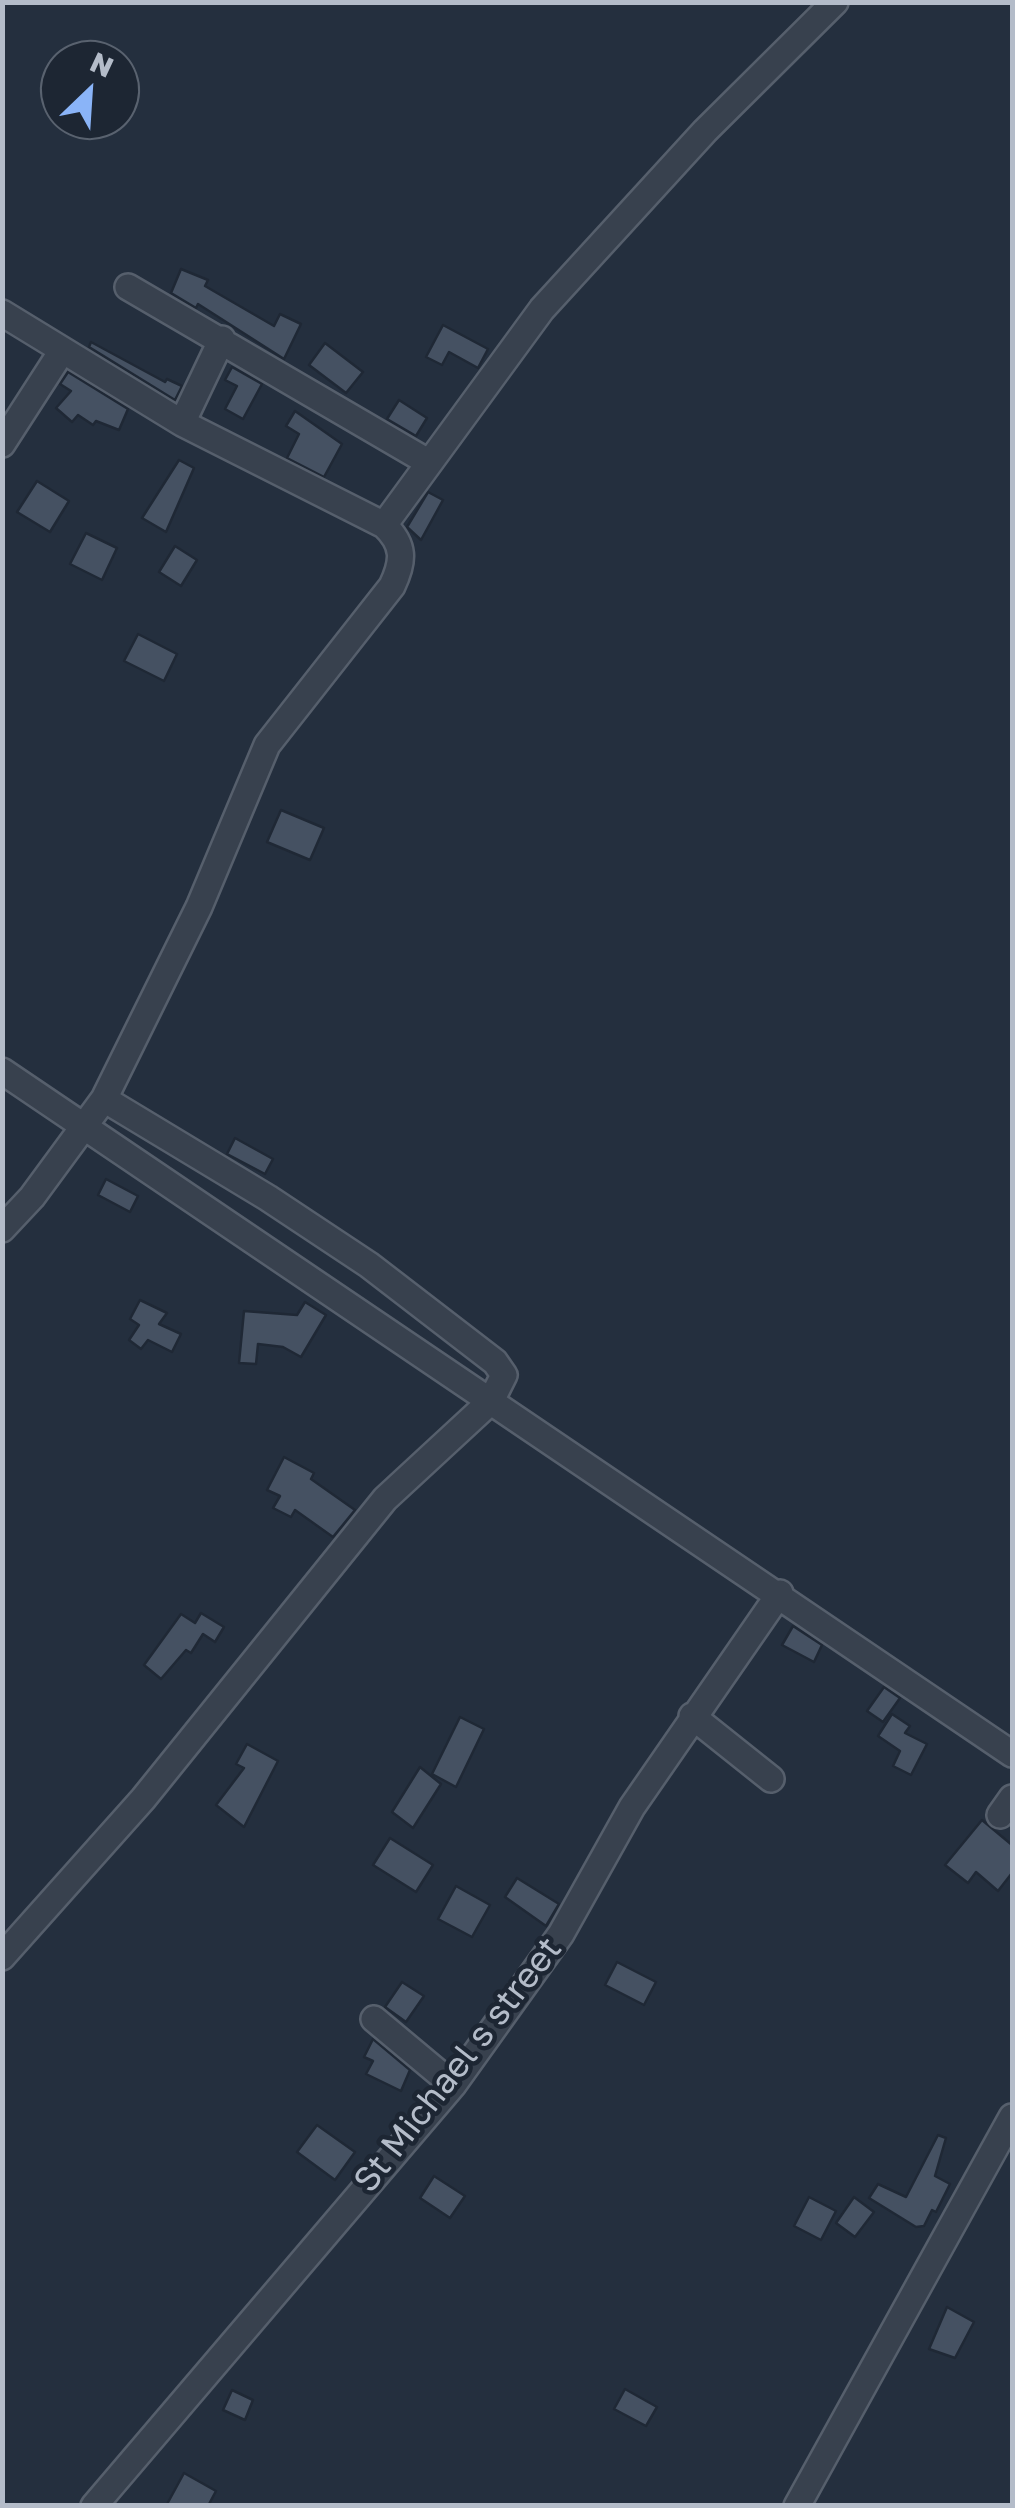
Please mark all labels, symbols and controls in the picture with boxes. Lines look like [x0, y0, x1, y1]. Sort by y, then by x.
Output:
north arrow [40, 40, 140, 140]
text: N [85, 45, 119, 84]
street label: St Michael s street [345, 1929, 571, 2201]

